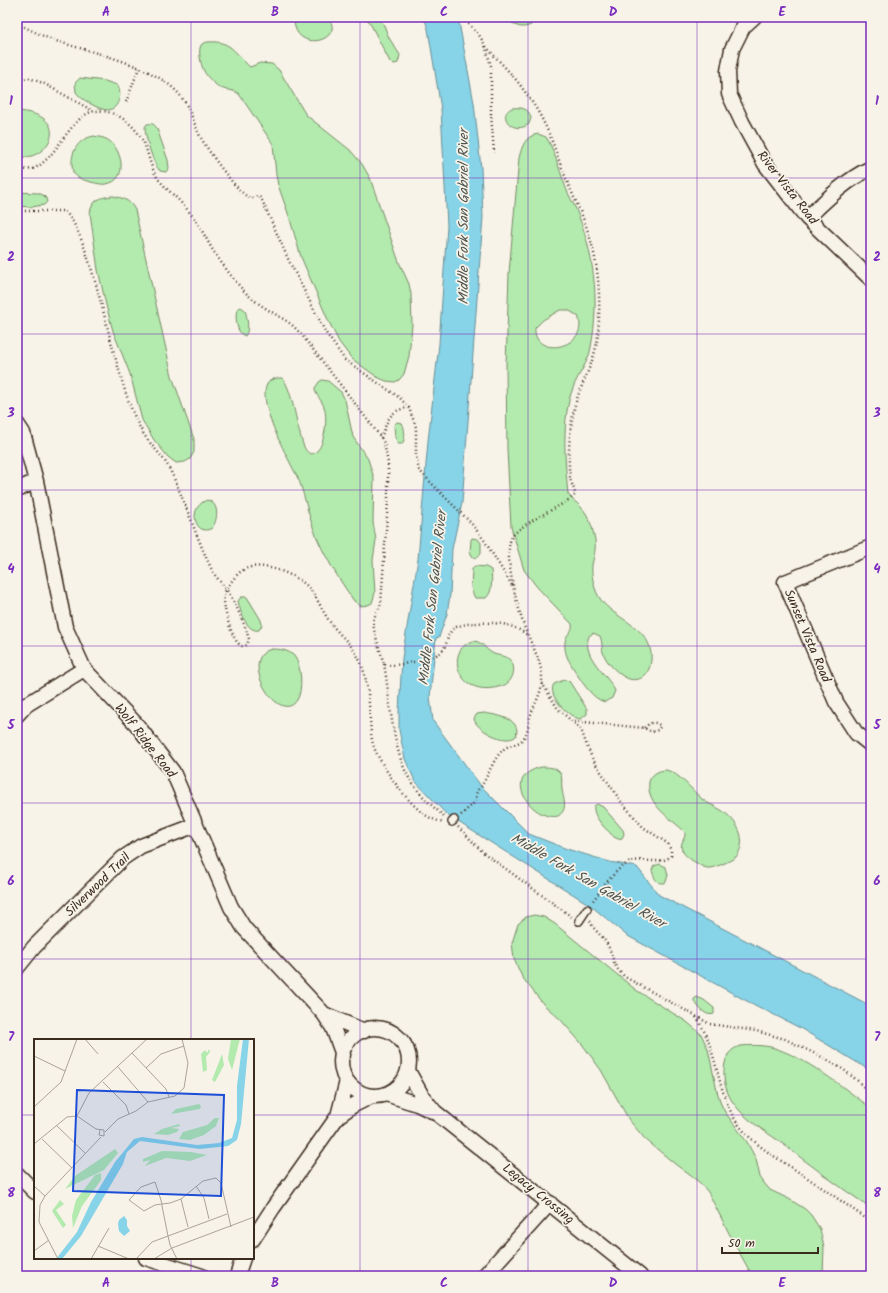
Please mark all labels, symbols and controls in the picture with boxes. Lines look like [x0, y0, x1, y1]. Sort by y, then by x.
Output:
text: A [102, 2, 110, 23]
text: B [271, 2, 279, 23]
text: C [440, 2, 448, 23]
text: D [609, 2, 618, 23]
text: E [778, 2, 786, 23]
text: 1 [9, 91, 13, 112]
text: 1 [875, 91, 879, 112]
water label: Middle Fork San Gabriel River [453, 126, 475, 305]
street label: River Vista Road [751, 146, 823, 230]
text: 2 [7, 247, 15, 268]
text: 2 [873, 247, 881, 268]
text: 3 [6, 403, 15, 424]
text: 3 [872, 403, 881, 424]
water label: Middle Fork San Gabriel River [413, 506, 453, 686]
text: 4 [7, 559, 15, 580]
text: 4 [873, 559, 881, 580]
street label: Sunset Vista Road [778, 586, 836, 686]
street label: Wolf Ridge Road [109, 699, 181, 783]
text: 5 [7, 715, 16, 736]
text: 5 [873, 715, 882, 736]
water label: Middle Fork San Gabriel River [507, 828, 672, 936]
street label: Silverwood Trail [60, 848, 136, 922]
text: 6 [7, 871, 15, 892]
text: 6 [873, 871, 881, 892]
text: 7 [8, 1027, 15, 1048]
text: 7 [874, 1027, 881, 1048]
inset map [34, 1039, 254, 1259]
street label: Legacy Crossing [497, 1158, 579, 1230]
text: 8 [7, 1183, 15, 1204]
text: 8 [873, 1183, 881, 1204]
scale bar [722, 1229, 818, 1255]
text: 50 m [728, 1234, 755, 1253]
text: A [102, 1273, 110, 1293]
text: B [271, 1273, 279, 1293]
text: C [440, 1273, 448, 1293]
text: D [609, 1273, 618, 1293]
text: E [778, 1273, 786, 1293]

